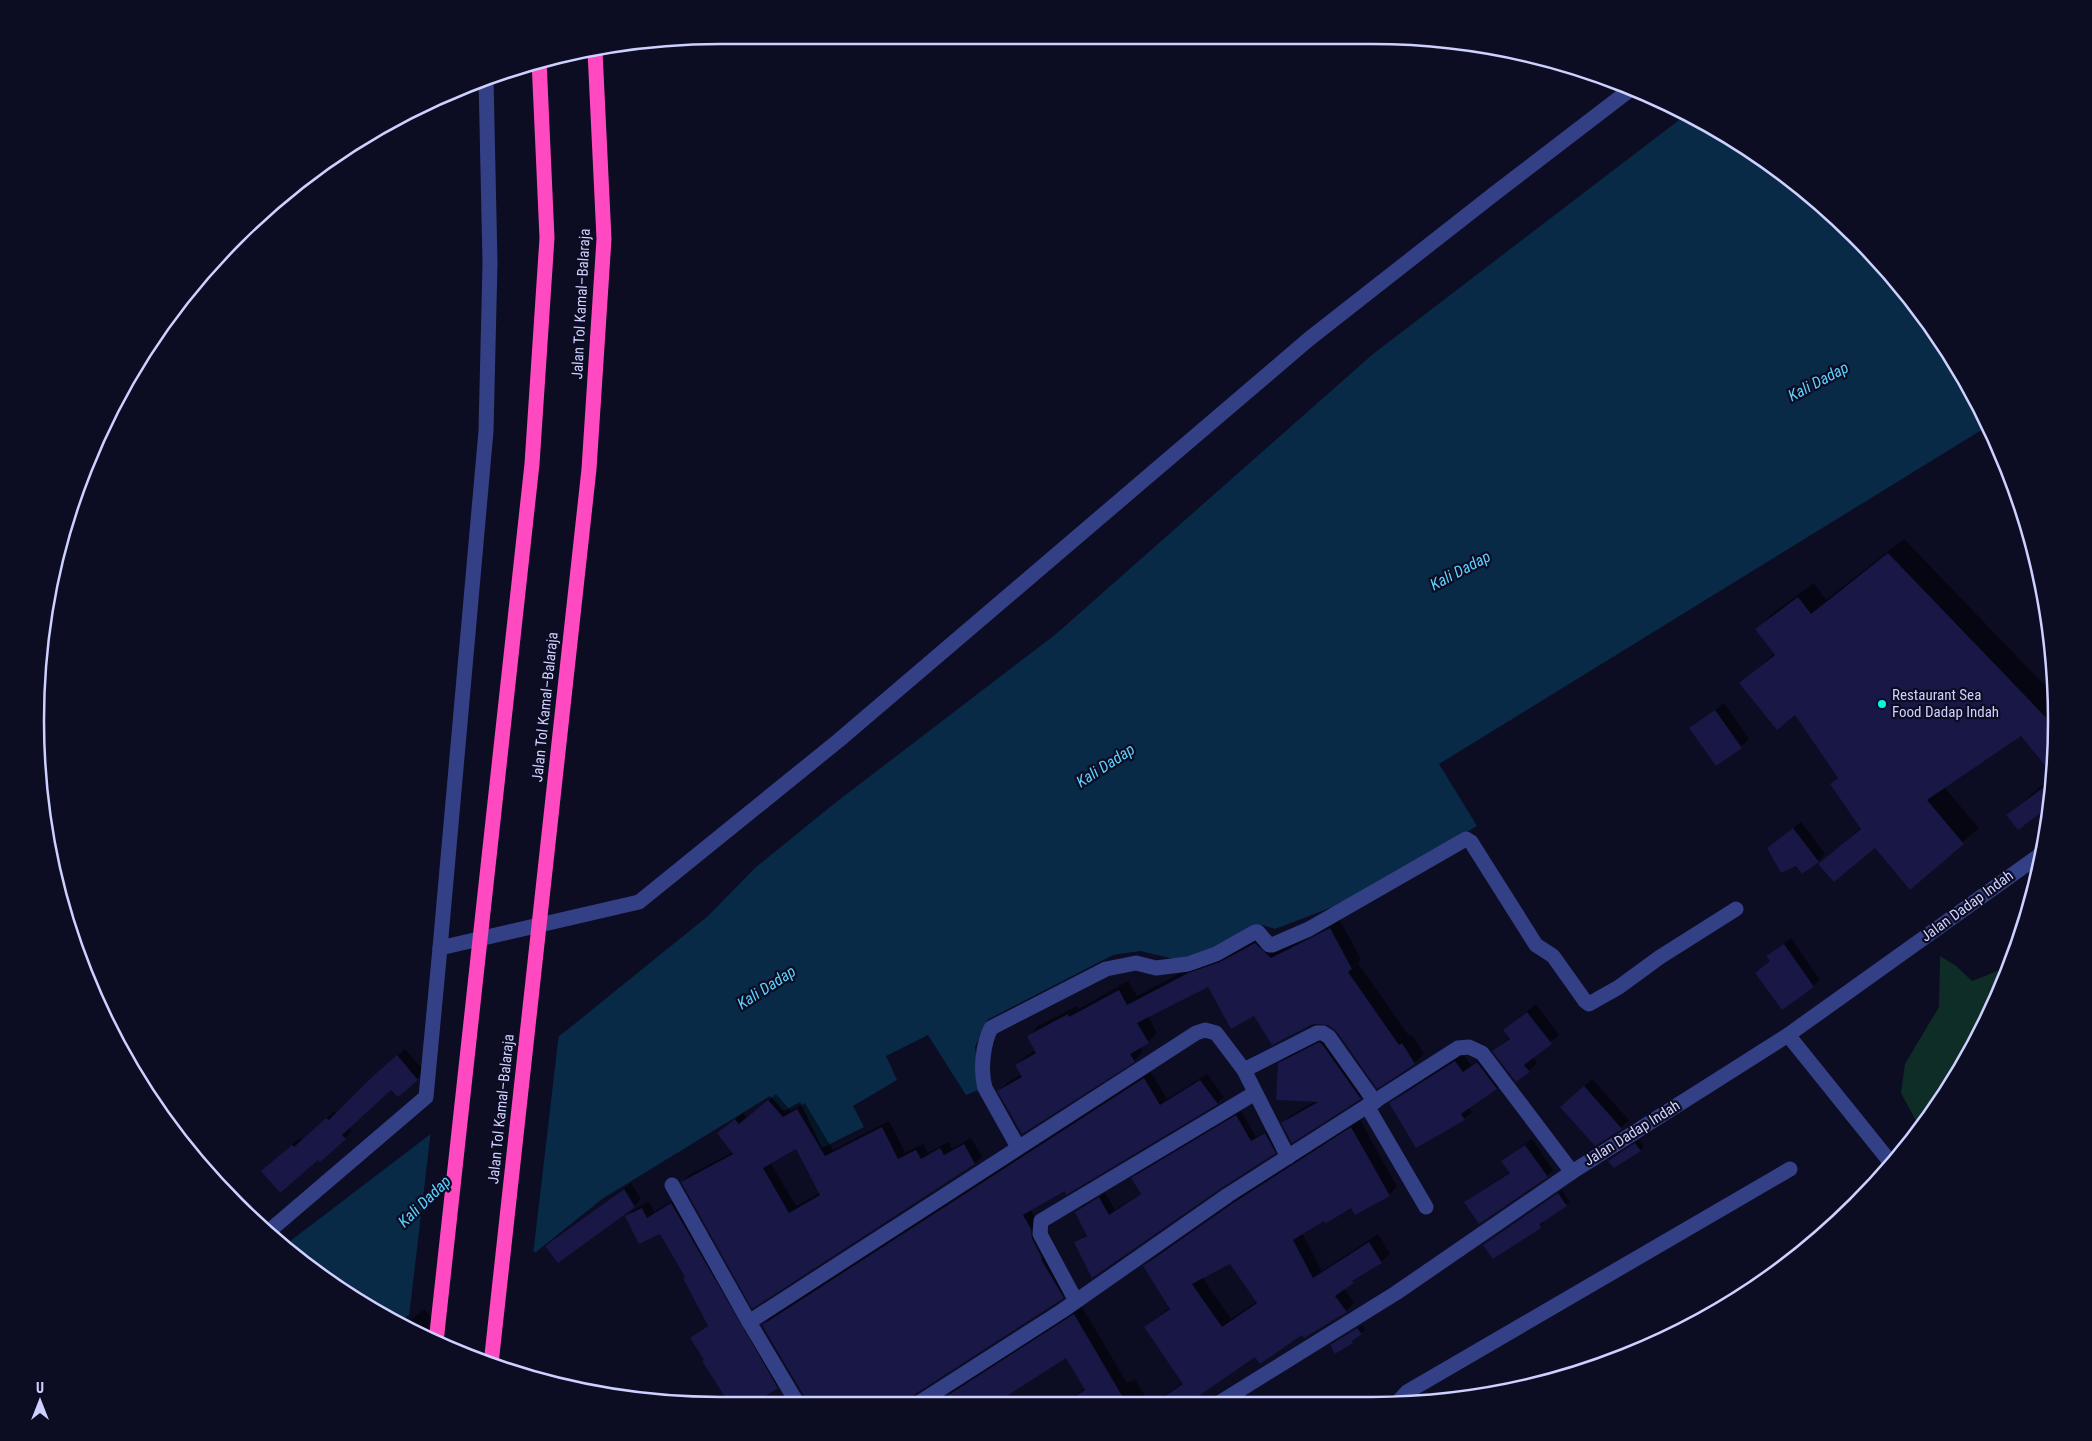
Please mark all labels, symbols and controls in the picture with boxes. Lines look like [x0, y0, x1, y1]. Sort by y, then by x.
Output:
street label: Jalan Tol Kamal–Balaraja [568, 228, 594, 380]
water label: Kali Dadap [1785, 358, 1852, 405]
water label: Kali Dadap [1427, 547, 1494, 594]
street label: Jalan Tol Kamal–Balaraja [528, 631, 562, 783]
place label: Restaurant Sea Food Dadap Indah [1892, 686, 1999, 721]
marker: Restaurant Sea Food Dadap Indah [1876, 698, 1888, 710]
water label: Kali Dadap [1073, 740, 1138, 791]
street label: Jalan Dadap Indah [1917, 866, 2017, 946]
water label: Kali Dadap [734, 962, 799, 1013]
street label: Jalan Tol Kamal–Balaraja [484, 1033, 518, 1185]
street label: Jalan Dadap Indah [1581, 1096, 1683, 1170]
water label: Kali Dadap [394, 1172, 455, 1231]
north arrow [15, 1376, 65, 1426]
text: U [36, 1380, 44, 1396]

